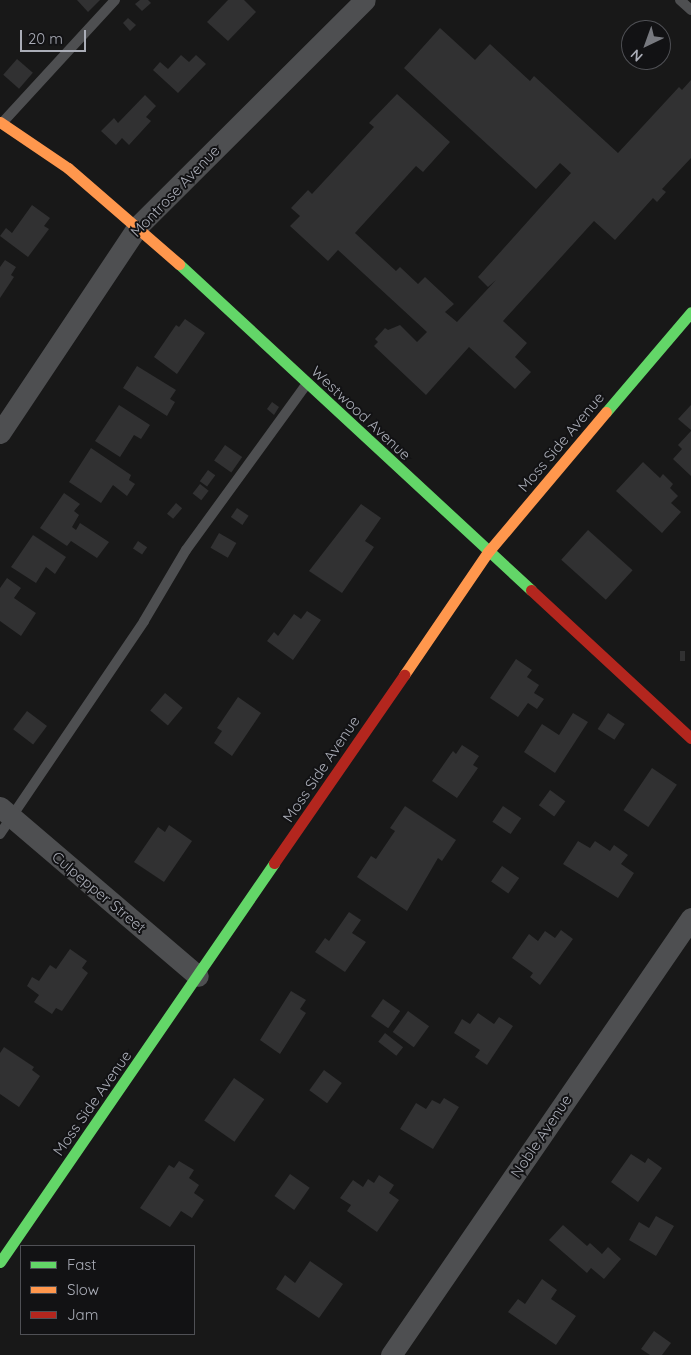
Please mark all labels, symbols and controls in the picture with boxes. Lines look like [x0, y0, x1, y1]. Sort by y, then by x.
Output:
scale bar [22, 20, 89, 52]
north arrow [621, 20, 671, 70]
text: 20 m [28, 29, 63, 48]
text: N [627, 45, 646, 66]
street label: Montrose Avenue [127, 141, 223, 241]
street label: Westwood Avenue [308, 362, 414, 464]
street label: Moss Side Avenue [514, 389, 608, 495]
street label: Moss Side Avenue [279, 712, 363, 826]
street label: Culpepper Street [48, 848, 150, 936]
street label: Moss Side Avenue [49, 1047, 135, 1159]
street label: Noble Avenue [507, 1091, 575, 1181]
legend [20, 1245, 195, 1335]
text: Fast [67, 1255, 96, 1274]
text: Slow [67, 1280, 99, 1299]
text: Jam [67, 1305, 98, 1324]

